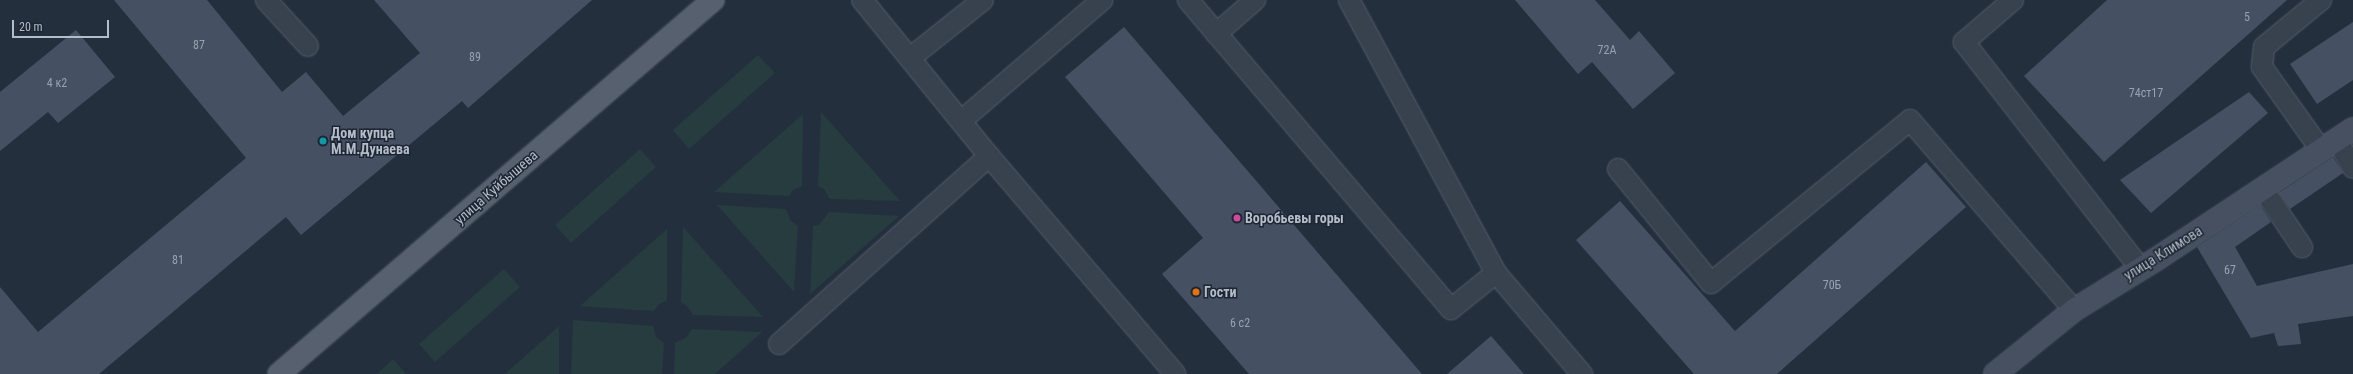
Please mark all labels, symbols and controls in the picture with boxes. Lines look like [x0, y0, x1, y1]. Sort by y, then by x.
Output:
house number: 5 [2244, 11, 2250, 25]
scale bar [14, 12, 111, 38]
text: 20 m [19, 20, 43, 34]
house number: 87 [193, 39, 205, 53]
house number: 72А [1598, 44, 1616, 58]
house number: 89 [469, 51, 481, 65]
house number: 4 к2 [47, 77, 67, 91]
house number: 74ст17 [2129, 87, 2163, 101]
place label: Дом купца М.М.Дунаева [331, 125, 410, 158]
marker: Дом купца М.М.Дунаева [318, 136, 328, 146]
street label: улица Куйбышева [451, 147, 541, 227]
place label: Воробьевы горы [1245, 210, 1344, 226]
marker: Воробьевы горы [1232, 213, 1242, 223]
street label: улица Климова [2121, 222, 2205, 284]
house number: 81 [172, 254, 184, 268]
house number: 67 [2224, 264, 2236, 278]
house number: 70Б [1823, 279, 1841, 293]
place label: Гости [1204, 284, 1237, 300]
marker: Гости [1191, 287, 1201, 297]
house number: 6 с2 [1230, 317, 1250, 331]

